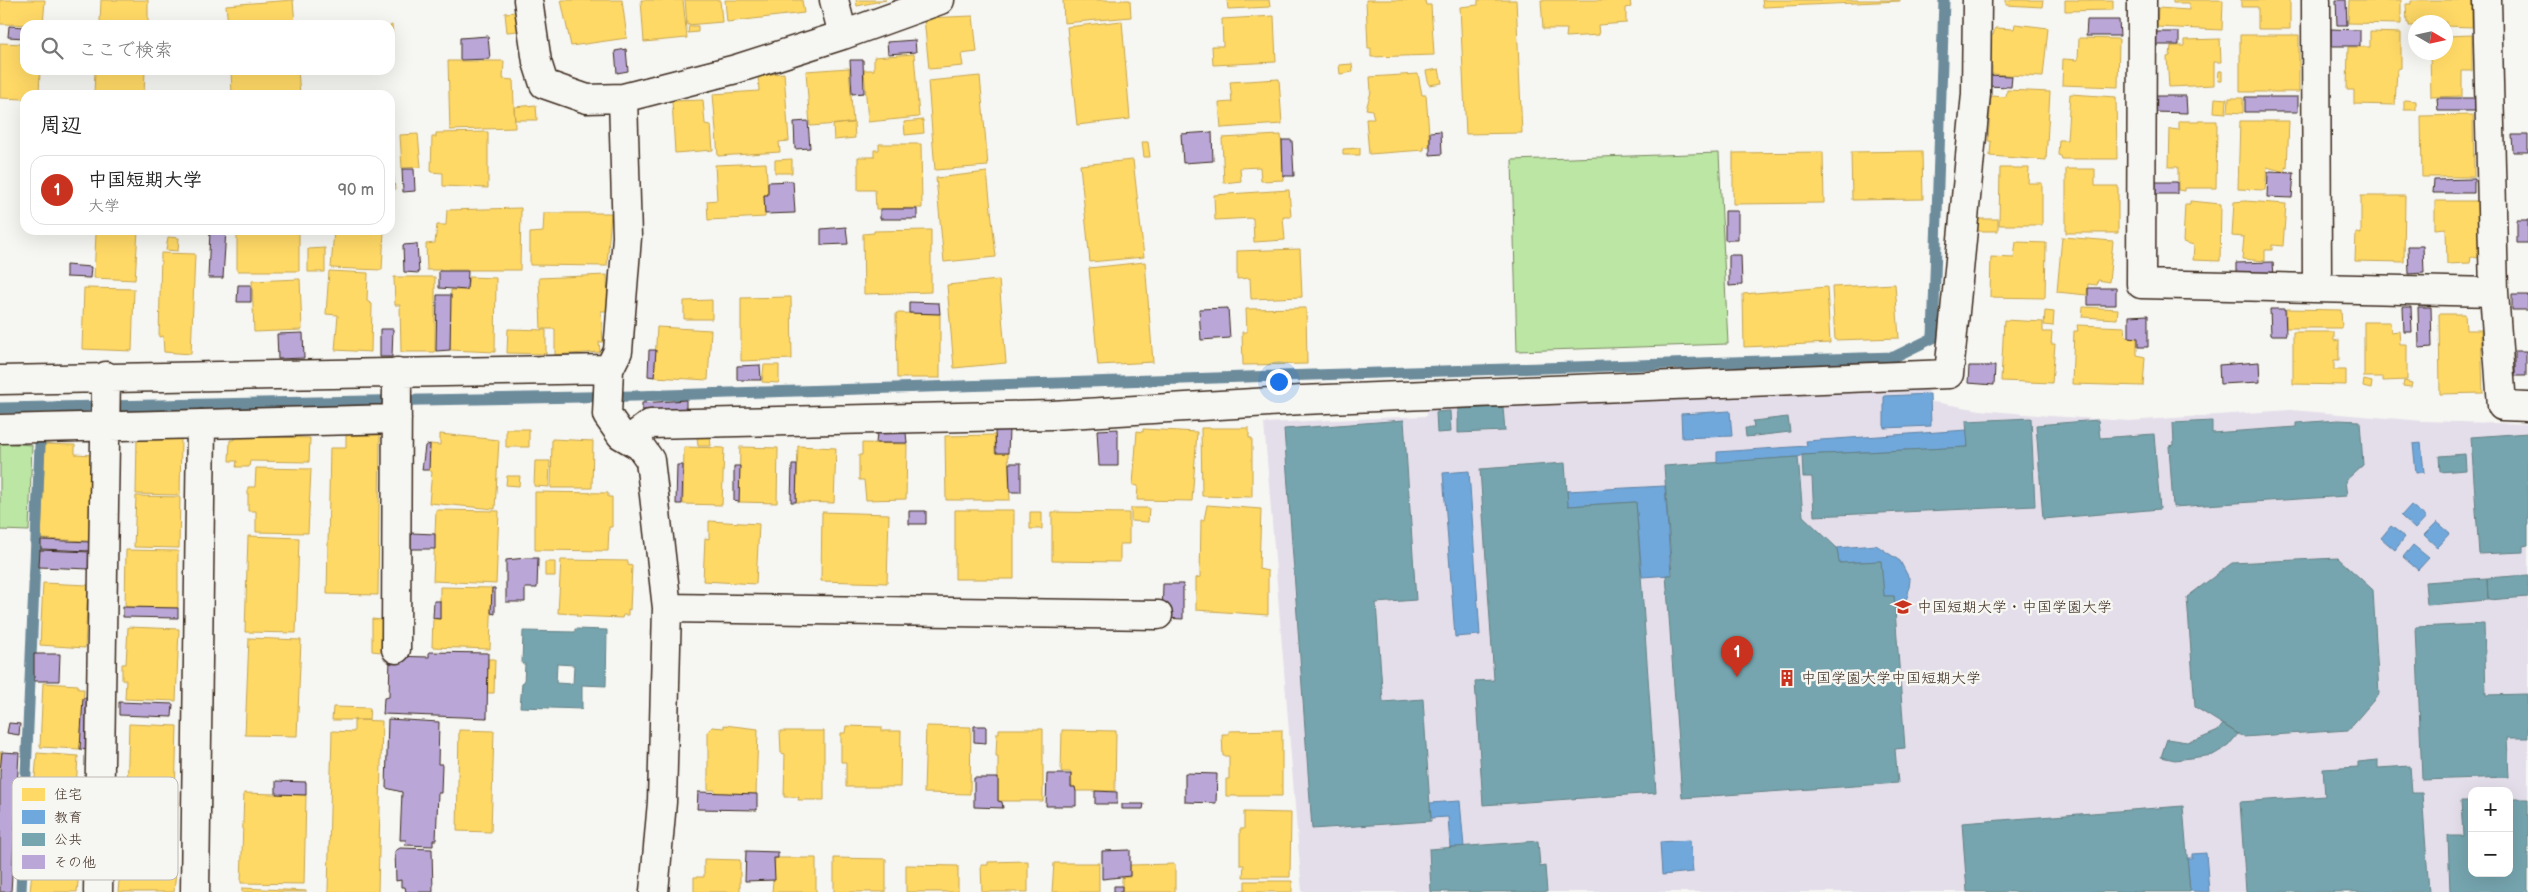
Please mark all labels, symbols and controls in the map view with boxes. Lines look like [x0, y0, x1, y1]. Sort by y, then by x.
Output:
north arrow [2408, 15, 2453, 60]
search box [20, 20, 395, 75]
icon: search [38, 34, 66, 62]
text: ここで検索 [78, 39, 173, 62]
text: 周辺 [40, 113, 82, 138]
text: 中国短期大学 [88, 169, 202, 192]
text: 1 [54, 181, 60, 200]
text: 90 m [338, 181, 374, 200]
text: 大学 [88, 197, 120, 216]
your location [1266, 369, 1292, 395]
school or university icon: 中国短期大学・中国学園大学 [1893, 597, 1913, 617]
place label: 中国短期大学・中国学園大学 [1917, 598, 2112, 617]
pin: 1 [1721, 636, 1753, 677]
building icon: 中国学園大学中国短期大学 [1777, 668, 1797, 688]
place label: 中国学園大学中国短期大学 [1801, 669, 1981, 688]
legend [12, 777, 178, 880]
text: 住宅 [54, 786, 82, 803]
map controls [2468, 787, 2513, 877]
button: + [2468, 787, 2513, 832]
text: 教育 [54, 809, 82, 826]
text: 公共 [54, 831, 82, 848]
button: − [2468, 832, 2513, 877]
text: その他 [54, 854, 96, 871]

